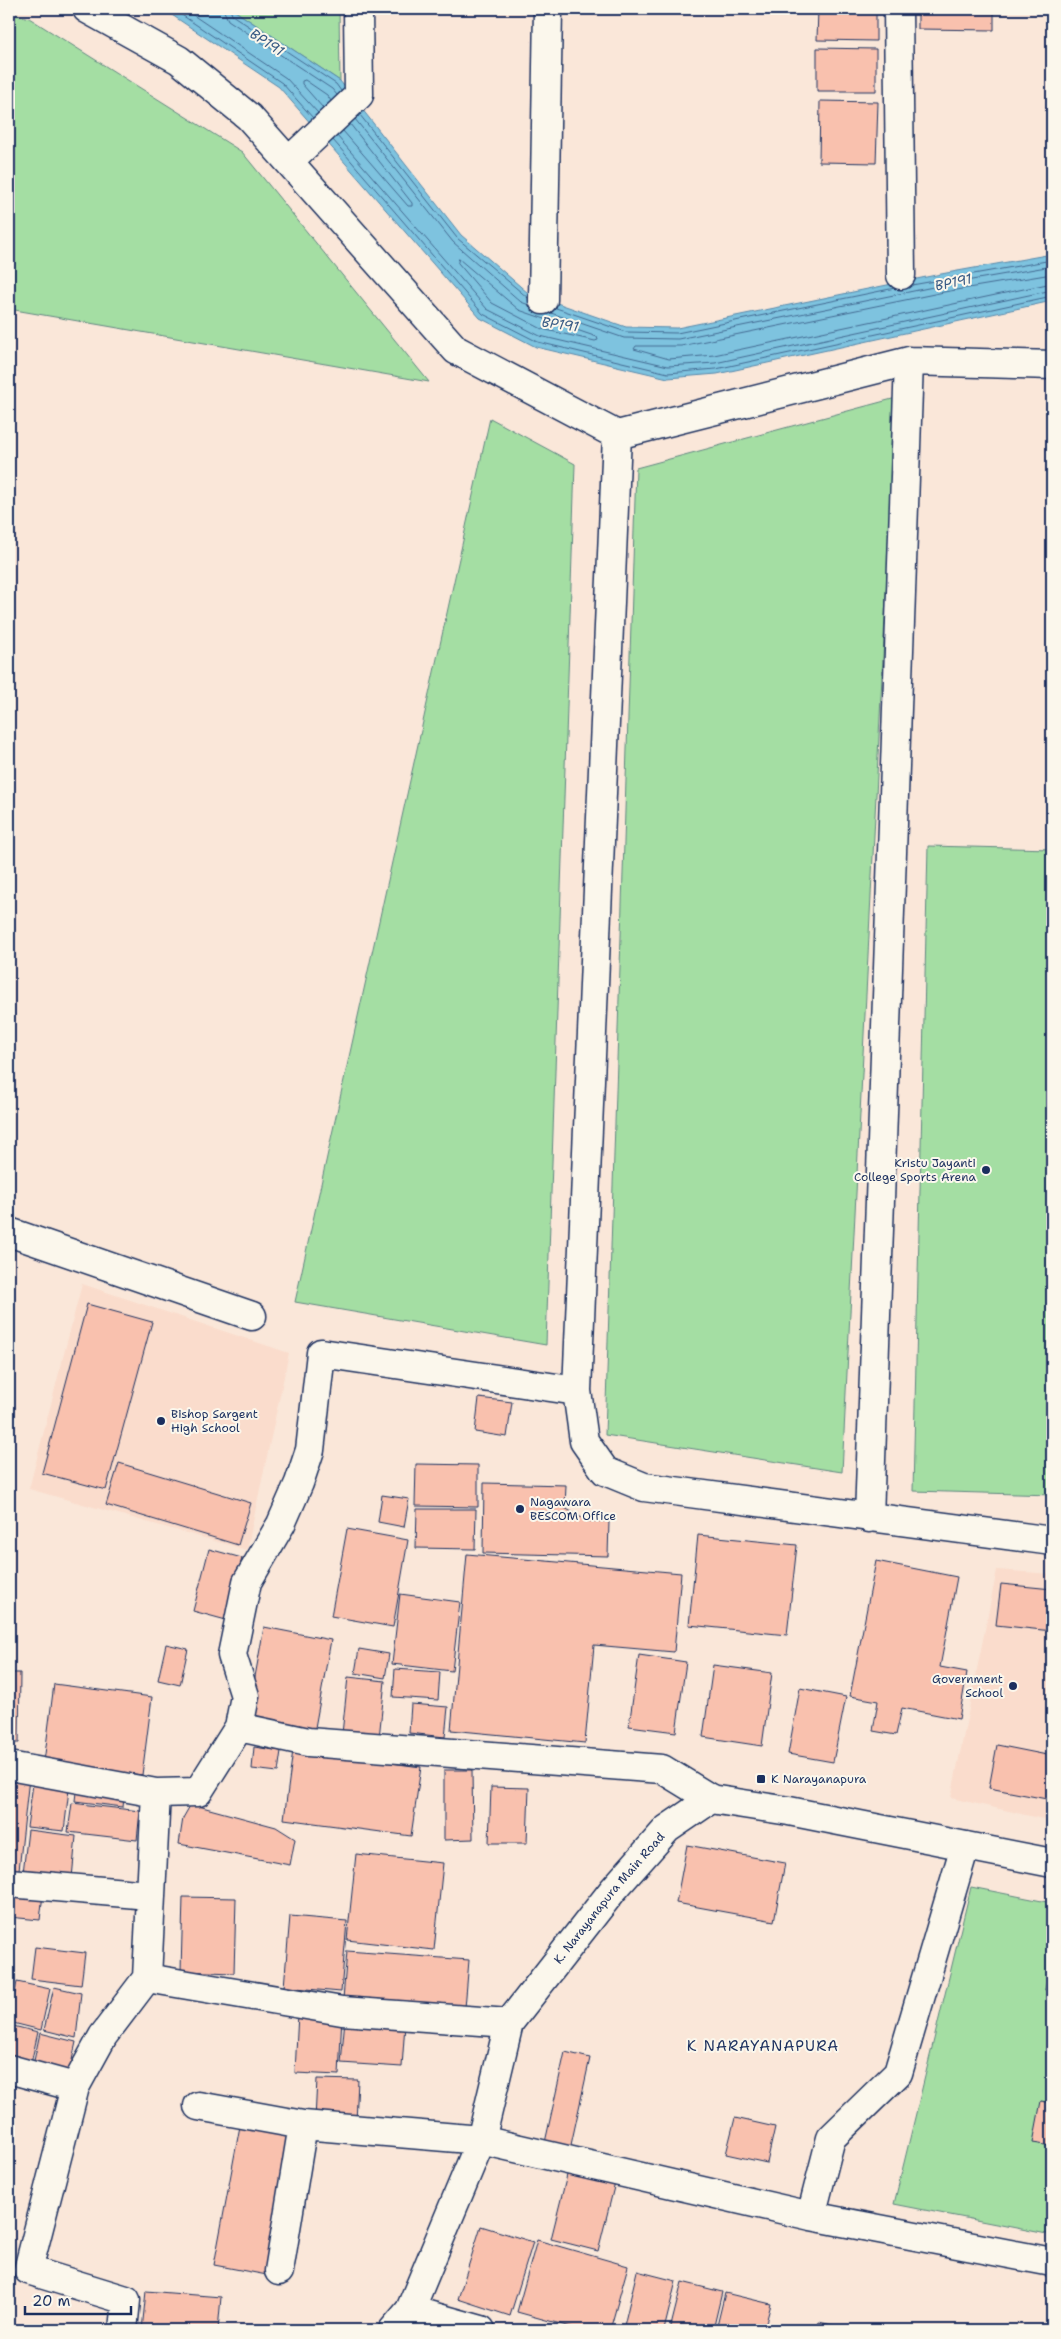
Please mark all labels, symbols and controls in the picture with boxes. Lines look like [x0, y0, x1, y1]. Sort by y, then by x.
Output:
water label: BP191 [247, 24, 288, 60]
water label: BP191 [933, 269, 973, 295]
water label: BP191 [540, 313, 580, 336]
place label: Kristu Jayanti College Sports Arena [854, 1155, 977, 1185]
marker: Kristu Jayanti College Sports Arena [980, 1164, 992, 1176]
place label: Bishop Sargent High School [171, 1406, 258, 1436]
marker: Bishop Sargent High School [155, 1415, 167, 1427]
place label: Nagawara BESCOM Office [530, 1494, 616, 1524]
marker: Nagawara BESCOM Office [514, 1503, 526, 1515]
place label: Government School [932, 1671, 1003, 1701]
marker: Government School [1007, 1680, 1019, 1692]
place label: K Narayanapura [771, 1771, 867, 1787]
marker: K Narayanapura [755, 1773, 767, 1785]
street label: K. Narayanapura Main Road [550, 1829, 669, 1967]
district label: K NARAYANAPURA [687, 2036, 839, 2056]
scale bar [25, 2284, 131, 2316]
text: 20 m [32, 2291, 71, 2311]

